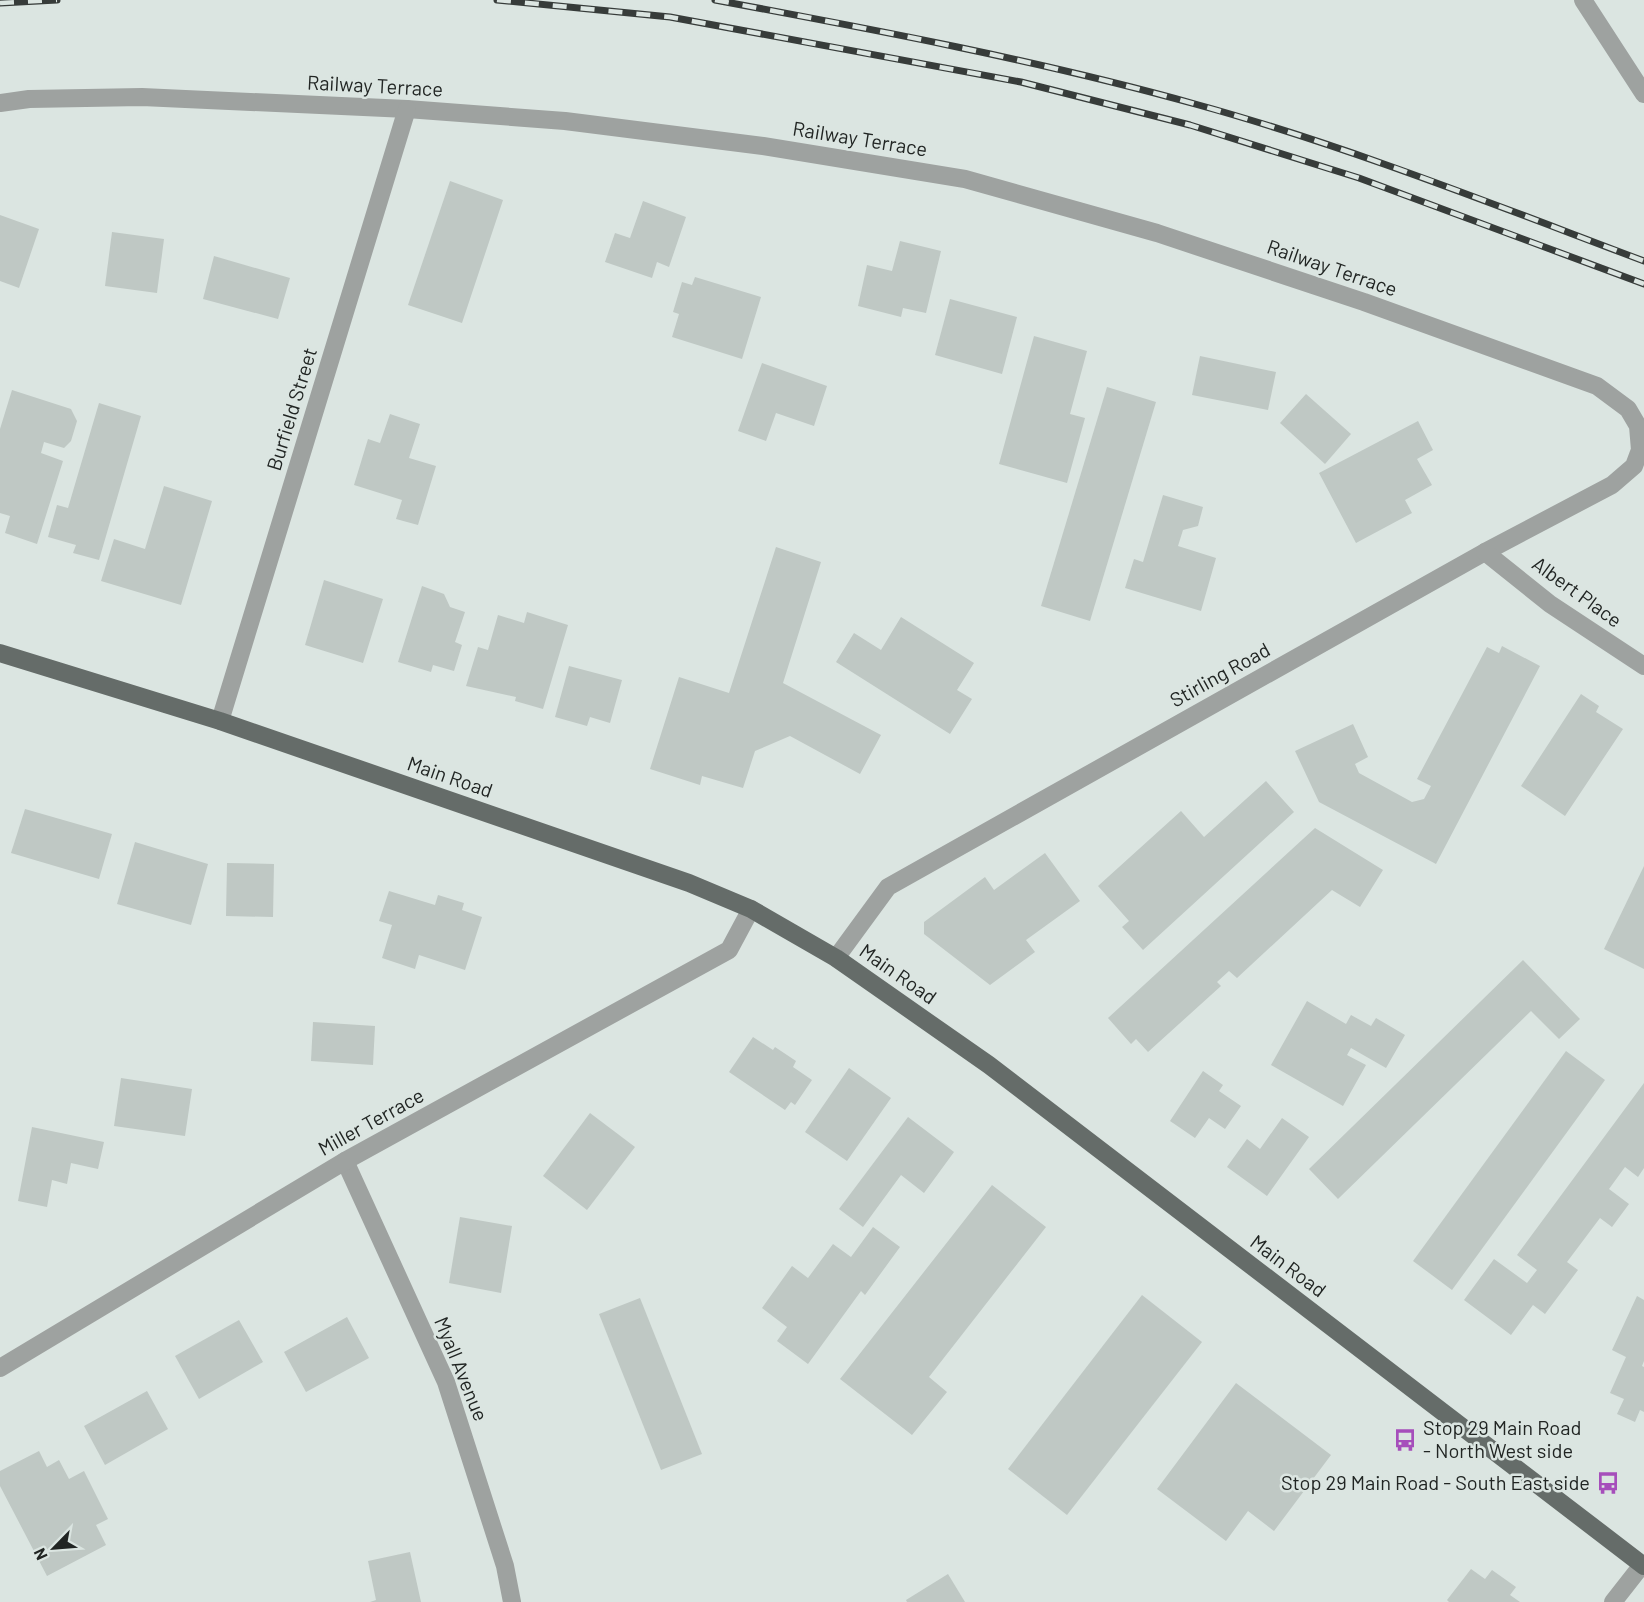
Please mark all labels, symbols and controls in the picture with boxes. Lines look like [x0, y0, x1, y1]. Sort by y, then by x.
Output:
street label: Railway Terrace [306, 69, 444, 101]
street label: Railway Terrace [791, 116, 929, 161]
street label: Railway Terrace [1264, 234, 1401, 301]
street label: Burfield Street [261, 344, 321, 473]
street label: Albert Place [1528, 551, 1627, 632]
street label: Stirling Road [1165, 637, 1274, 711]
street label: Main Road [405, 750, 496, 802]
street label: Main Road [855, 938, 942, 1008]
street label: Miller Terrace [314, 1082, 427, 1160]
street label: Main Road [1246, 1229, 1331, 1301]
street label: Myall Avenue [430, 1313, 494, 1424]
place label: Stop 29 Main Road - North West side [1423, 1415, 1581, 1462]
bus stop icon: Stop 29 Main Road - North West side [1392, 1427, 1418, 1453]
place label: Stop 29 Main Road - South East side [1281, 1470, 1590, 1494]
bus stop icon: Stop 29 Main Road - South East side [1595, 1470, 1621, 1496]
north arrow [24, 1518, 84, 1578]
text: N [29, 1546, 51, 1563]

